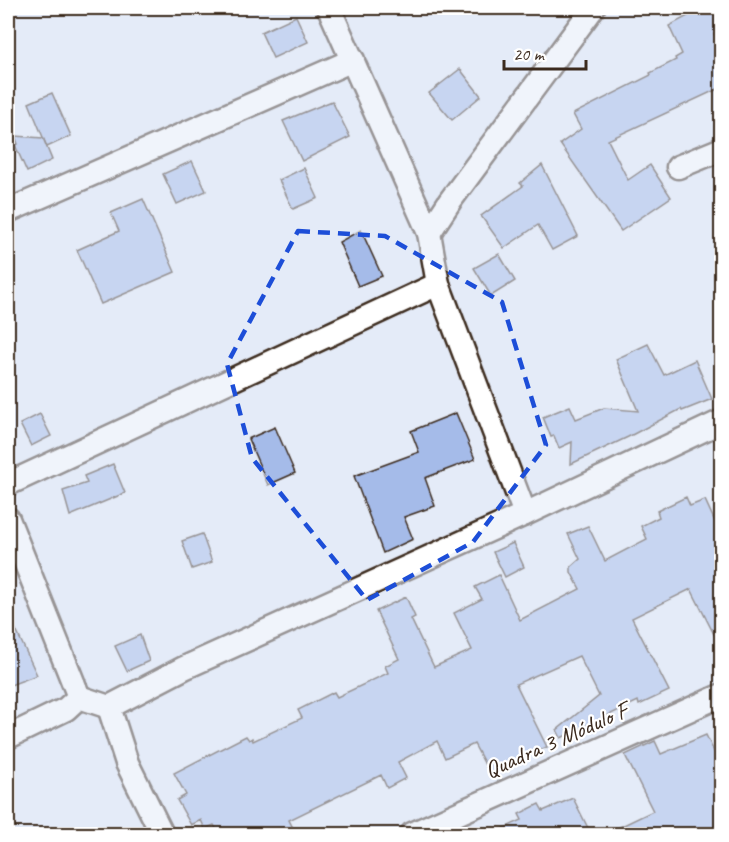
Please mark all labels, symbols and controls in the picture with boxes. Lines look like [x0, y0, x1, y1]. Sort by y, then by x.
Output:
scale bar [504, 33, 586, 71]
text: 20 m [513, 43, 546, 65]
street label: Quadra 3 Módulo F [480, 693, 637, 785]

